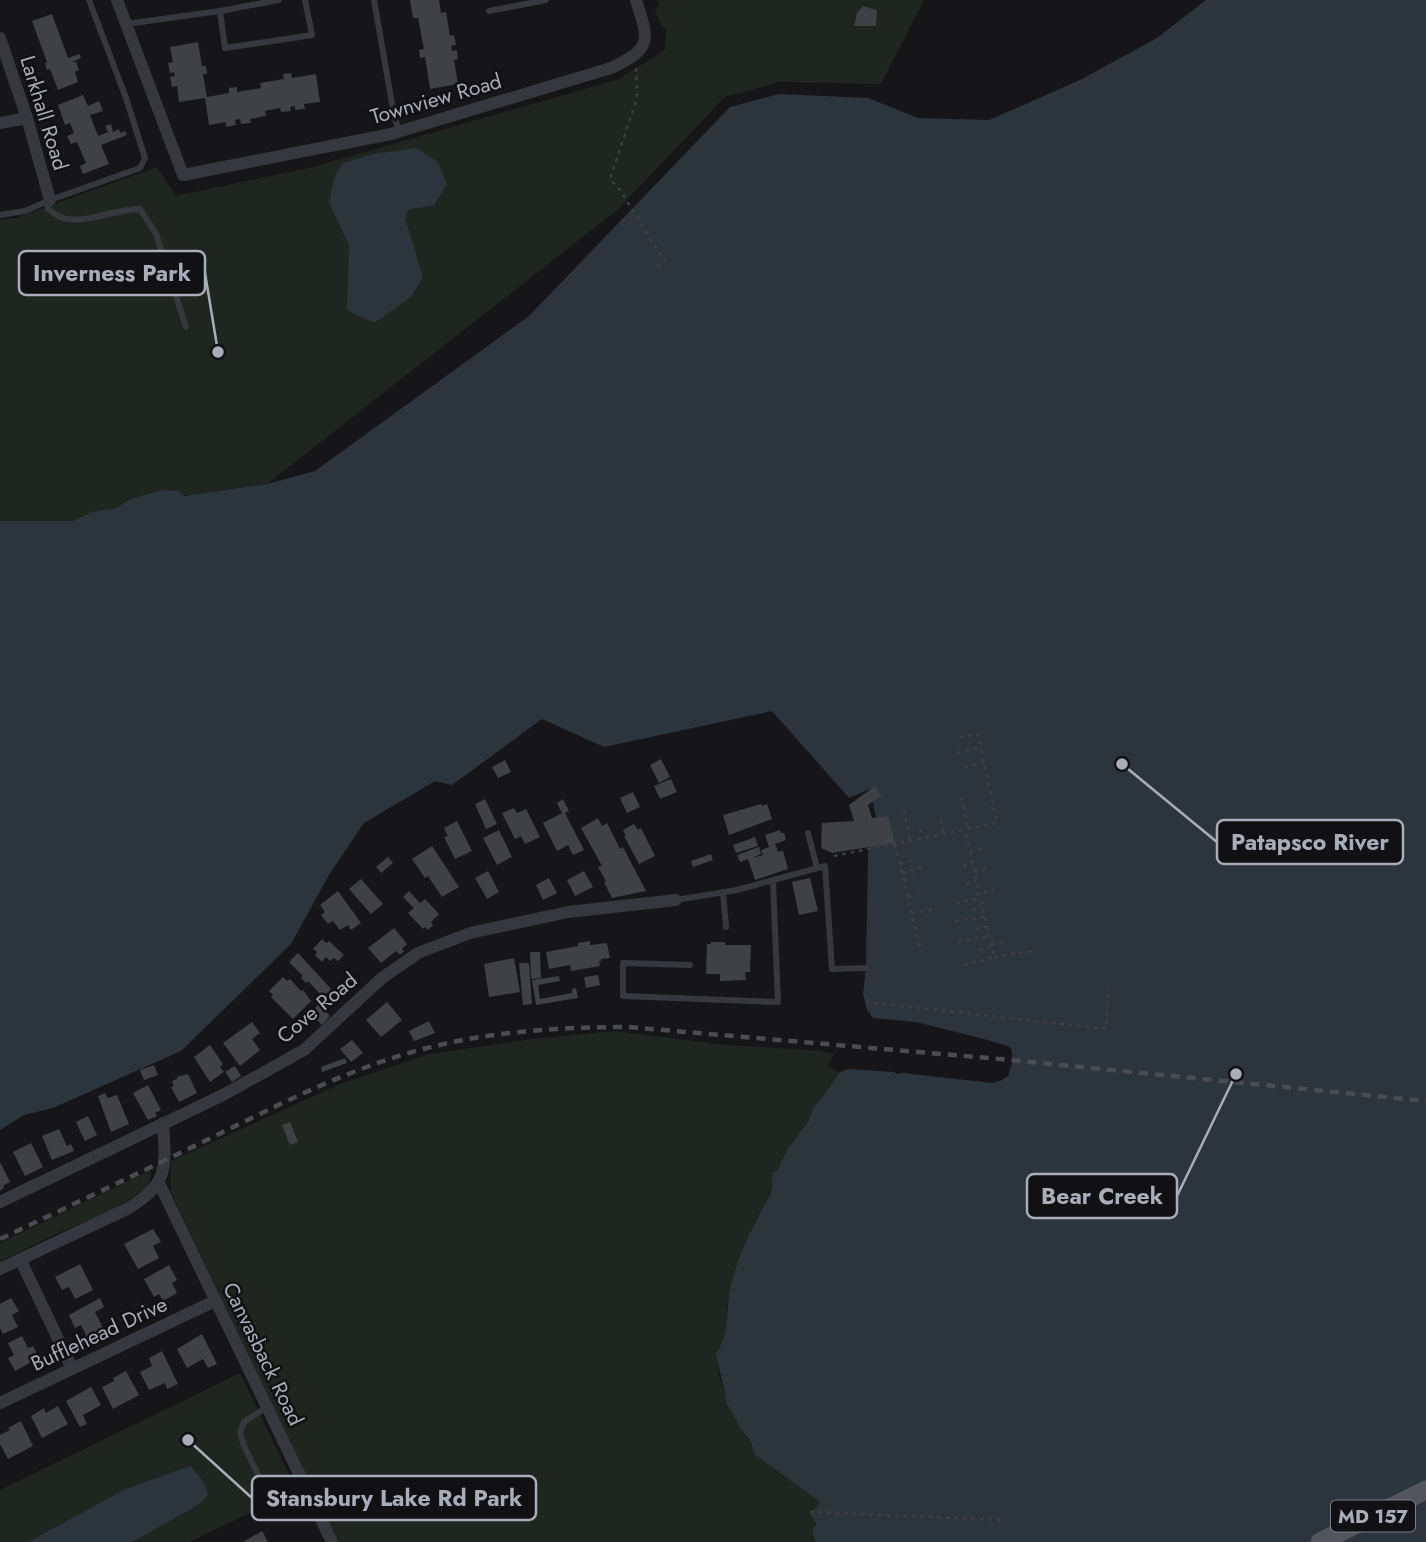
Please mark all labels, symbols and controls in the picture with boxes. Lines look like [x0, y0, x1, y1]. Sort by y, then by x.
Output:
street label: Larkhall Road [12, 52, 76, 174]
street label: Townview Road [367, 66, 505, 132]
callout: Inverness Park [19, 251, 205, 295]
text: Inverness Park [33, 256, 192, 290]
callout: Patapsco River [1217, 820, 1403, 864]
text: Patapsco River [1231, 825, 1389, 859]
street label: Cove Road [270, 965, 364, 1051]
callout: Bear Creek [1027, 1174, 1177, 1218]
text: Bear Creek [1041, 1179, 1164, 1213]
street label: Canvasback Road [215, 1277, 311, 1431]
street label: Bufflehead Drive [26, 1289, 172, 1379]
callout: Stansbury Lake Rd Park [252, 1476, 536, 1520]
text: Stansbury Lake Rd Park [266, 1481, 523, 1515]
road number: MD 157 [1331, 1500, 1415, 1532]

